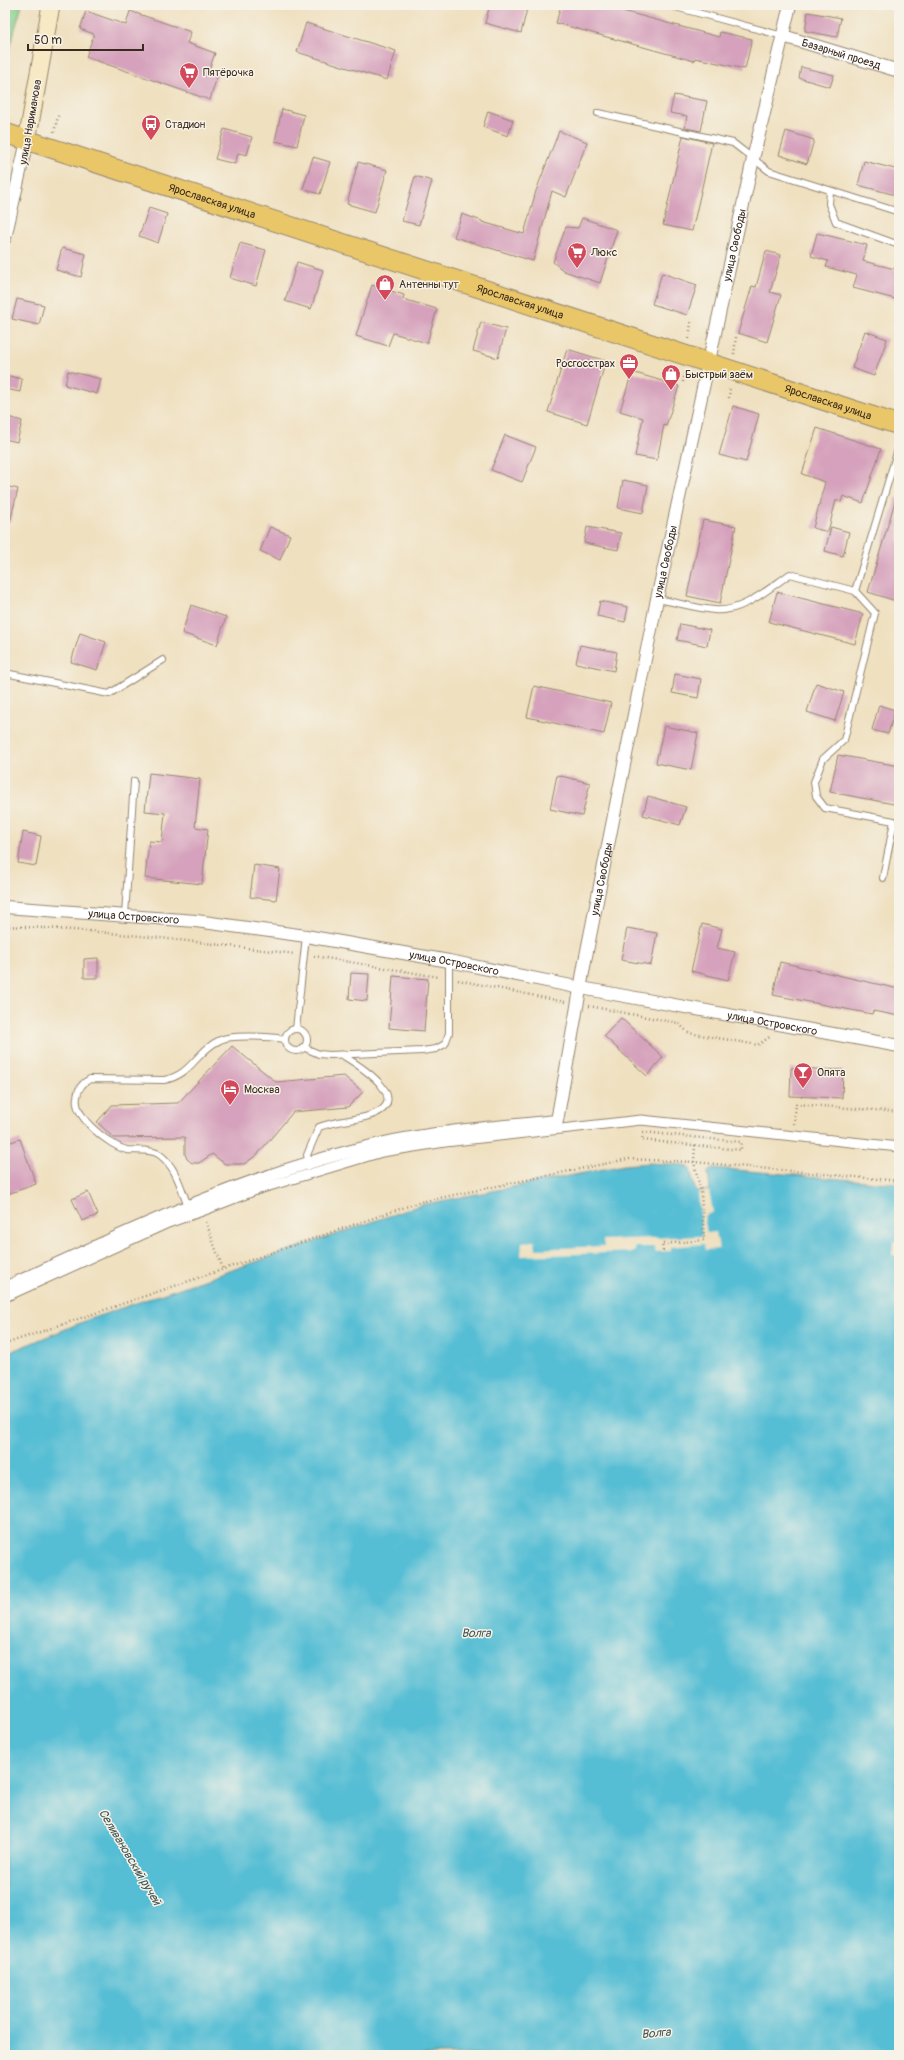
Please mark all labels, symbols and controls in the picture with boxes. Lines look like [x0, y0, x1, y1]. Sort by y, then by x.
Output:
scale bar [28, 26, 143, 52]
text: 50 m [34, 33, 62, 48]
street label: Базарный проезд [800, 36, 883, 72]
supermarket icon: Пятёрочка [178, 61, 200, 89]
place label: Пятёрочка [203, 66, 254, 79]
street label: улица Нариманова [16, 78, 44, 167]
bus stop icon: Стадион [140, 113, 162, 141]
place label: Стадион [165, 118, 205, 131]
street label: Ярославская улица [167, 181, 257, 221]
street label: улица Свободы [720, 208, 749, 284]
supermarket icon: Люкс [566, 241, 588, 269]
place label: Люкс [590, 246, 618, 259]
shop icon: Антенны тут [374, 273, 396, 301]
place label: Антенны тут [399, 278, 459, 291]
street label: Ярославская улица [475, 281, 565, 322]
office icon: Росгосстрах [618, 352, 640, 380]
place label: Росгосстрах [556, 357, 615, 370]
shop icon: Быстрый заём [660, 363, 682, 391]
place label: Быстрый заём [685, 368, 753, 381]
street label: Ярославская улица [783, 382, 873, 423]
street label: улица Свободы [651, 524, 680, 600]
street label: улица Свободы [588, 842, 615, 918]
street label: улица Островского [87, 907, 180, 927]
street label: улица Островского [407, 948, 500, 978]
street label: улица Островского [725, 1009, 818, 1038]
bar icon: Опята [792, 1061, 814, 1089]
place label: Опята [817, 1066, 845, 1079]
hotel icon: Москва [219, 1078, 241, 1106]
place label: Москва [244, 1083, 280, 1096]
water label: Волга [461, 1626, 492, 1641]
water label: Селивановский ручей [95, 1807, 165, 1909]
water label: Волга [641, 2025, 673, 2042]

